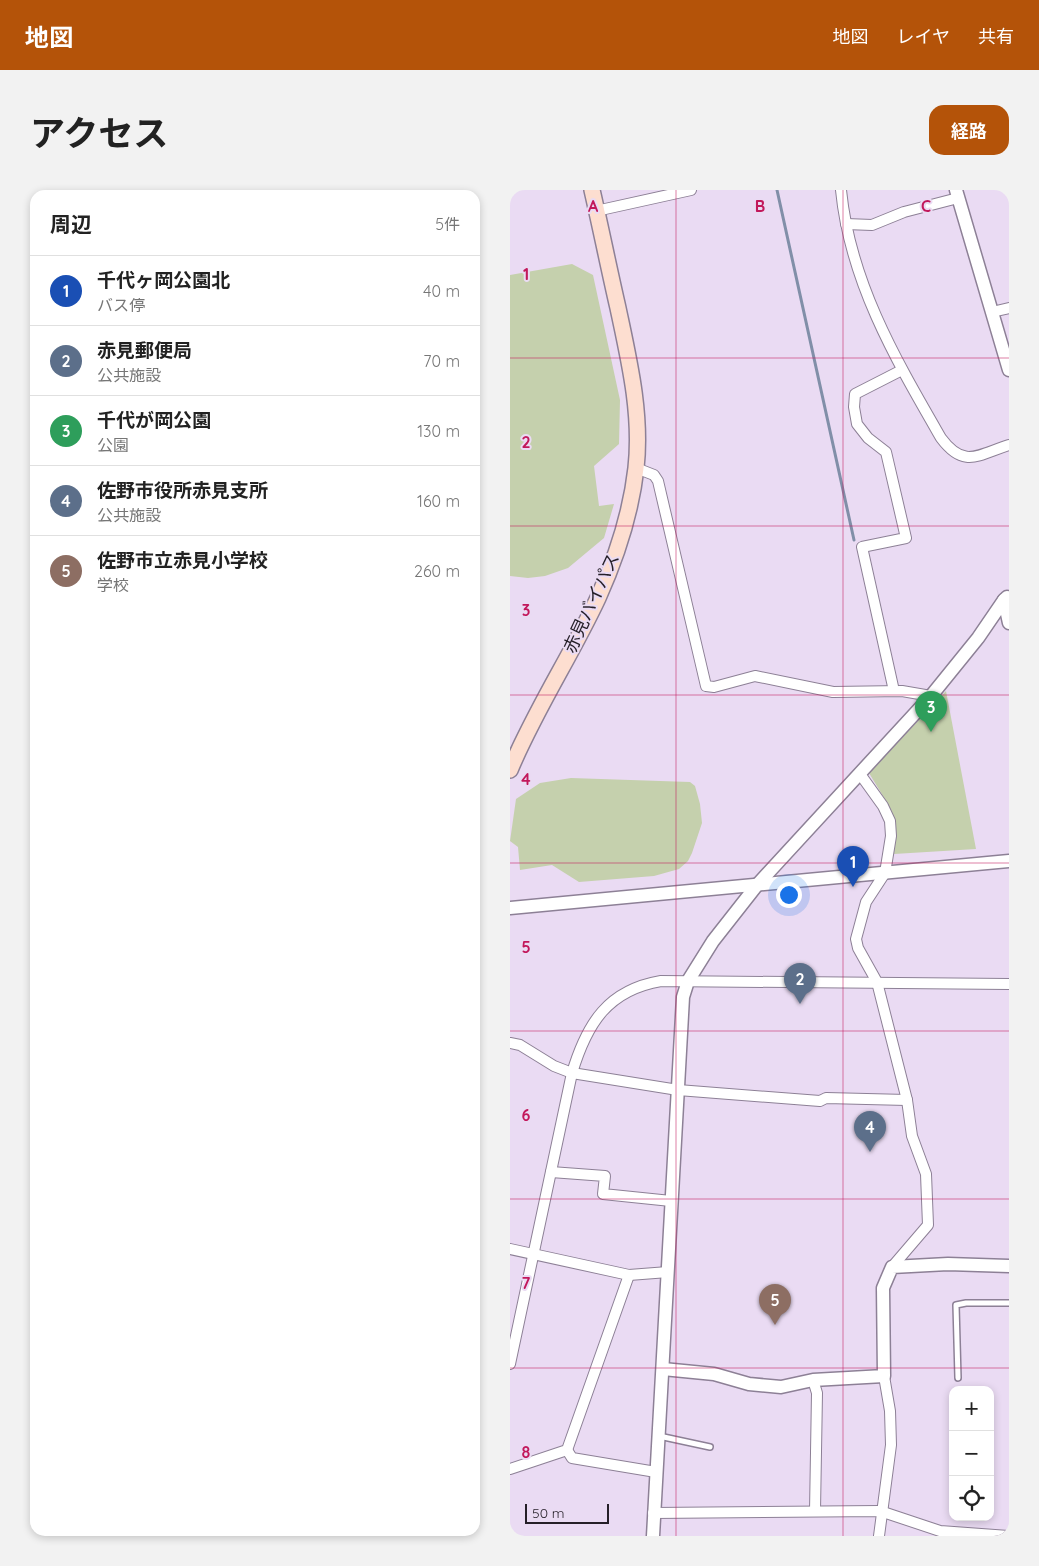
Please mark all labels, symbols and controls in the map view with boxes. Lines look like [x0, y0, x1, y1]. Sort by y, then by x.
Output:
text: 地図 [25, 22, 73, 52]
text: 地図 [833, 25, 869, 48]
text: レイヤ [897, 25, 950, 48]
text: 共有 [978, 25, 1014, 48]
button: 経路 [929, 105, 1009, 155]
text: アクセス [30, 111, 168, 155]
text: A [588, 196, 599, 216]
text: B [755, 196, 765, 216]
text: C [921, 196, 931, 216]
text: 周辺 [50, 211, 92, 237]
text: 5件 [435, 214, 460, 234]
text: 1 [523, 264, 529, 284]
text: 千代ヶ岡公園北 [97, 268, 230, 292]
text: 1 [63, 281, 69, 301]
text: 40 m [423, 281, 460, 301]
text: バス停 [97, 295, 145, 315]
text: 赤見郵便局 [97, 338, 192, 362]
text: 2 [61, 351, 71, 371]
text: 70 m [423, 351, 460, 371]
text: 公共施設 [97, 365, 161, 385]
text: 千代が岡公園 [97, 408, 211, 432]
text: 3 [62, 421, 70, 441]
text: 130 m [417, 421, 460, 441]
text: 2 [521, 432, 531, 452]
text: 公園 [97, 435, 129, 455]
text: 佐野市役所赤見支所 [97, 478, 268, 502]
text: 4 [61, 491, 71, 511]
text: 160 m [417, 491, 460, 511]
text: 公共施設 [97, 505, 161, 525]
text: 佐野市立赤見小学校 [97, 548, 268, 572]
street label: 赤見バイパス [558, 549, 624, 657]
text: 5 [61, 561, 71, 581]
text: 260 m [414, 561, 460, 581]
text: 学校 [97, 575, 129, 595]
text: 3 [522, 600, 530, 620]
pin: 3 [915, 691, 947, 732]
text: 4 [521, 769, 531, 789]
pin: 1 [837, 846, 869, 887]
your location [776, 882, 802, 908]
text: 5 [521, 937, 531, 957]
pin: 2 [784, 963, 816, 1004]
text: 6 [522, 1105, 531, 1125]
pin: 4 [854, 1111, 886, 1152]
text: 7 [522, 1273, 531, 1293]
pin: 5 [759, 1284, 791, 1325]
map controls [949, 1386, 994, 1521]
button: + [949, 1386, 994, 1431]
button: − [949, 1431, 994, 1476]
text: 8 [522, 1442, 531, 1462]
button: locate [949, 1476, 994, 1521]
scale bar [525, 1501, 609, 1524]
text: 50 m [532, 1504, 565, 1522]

